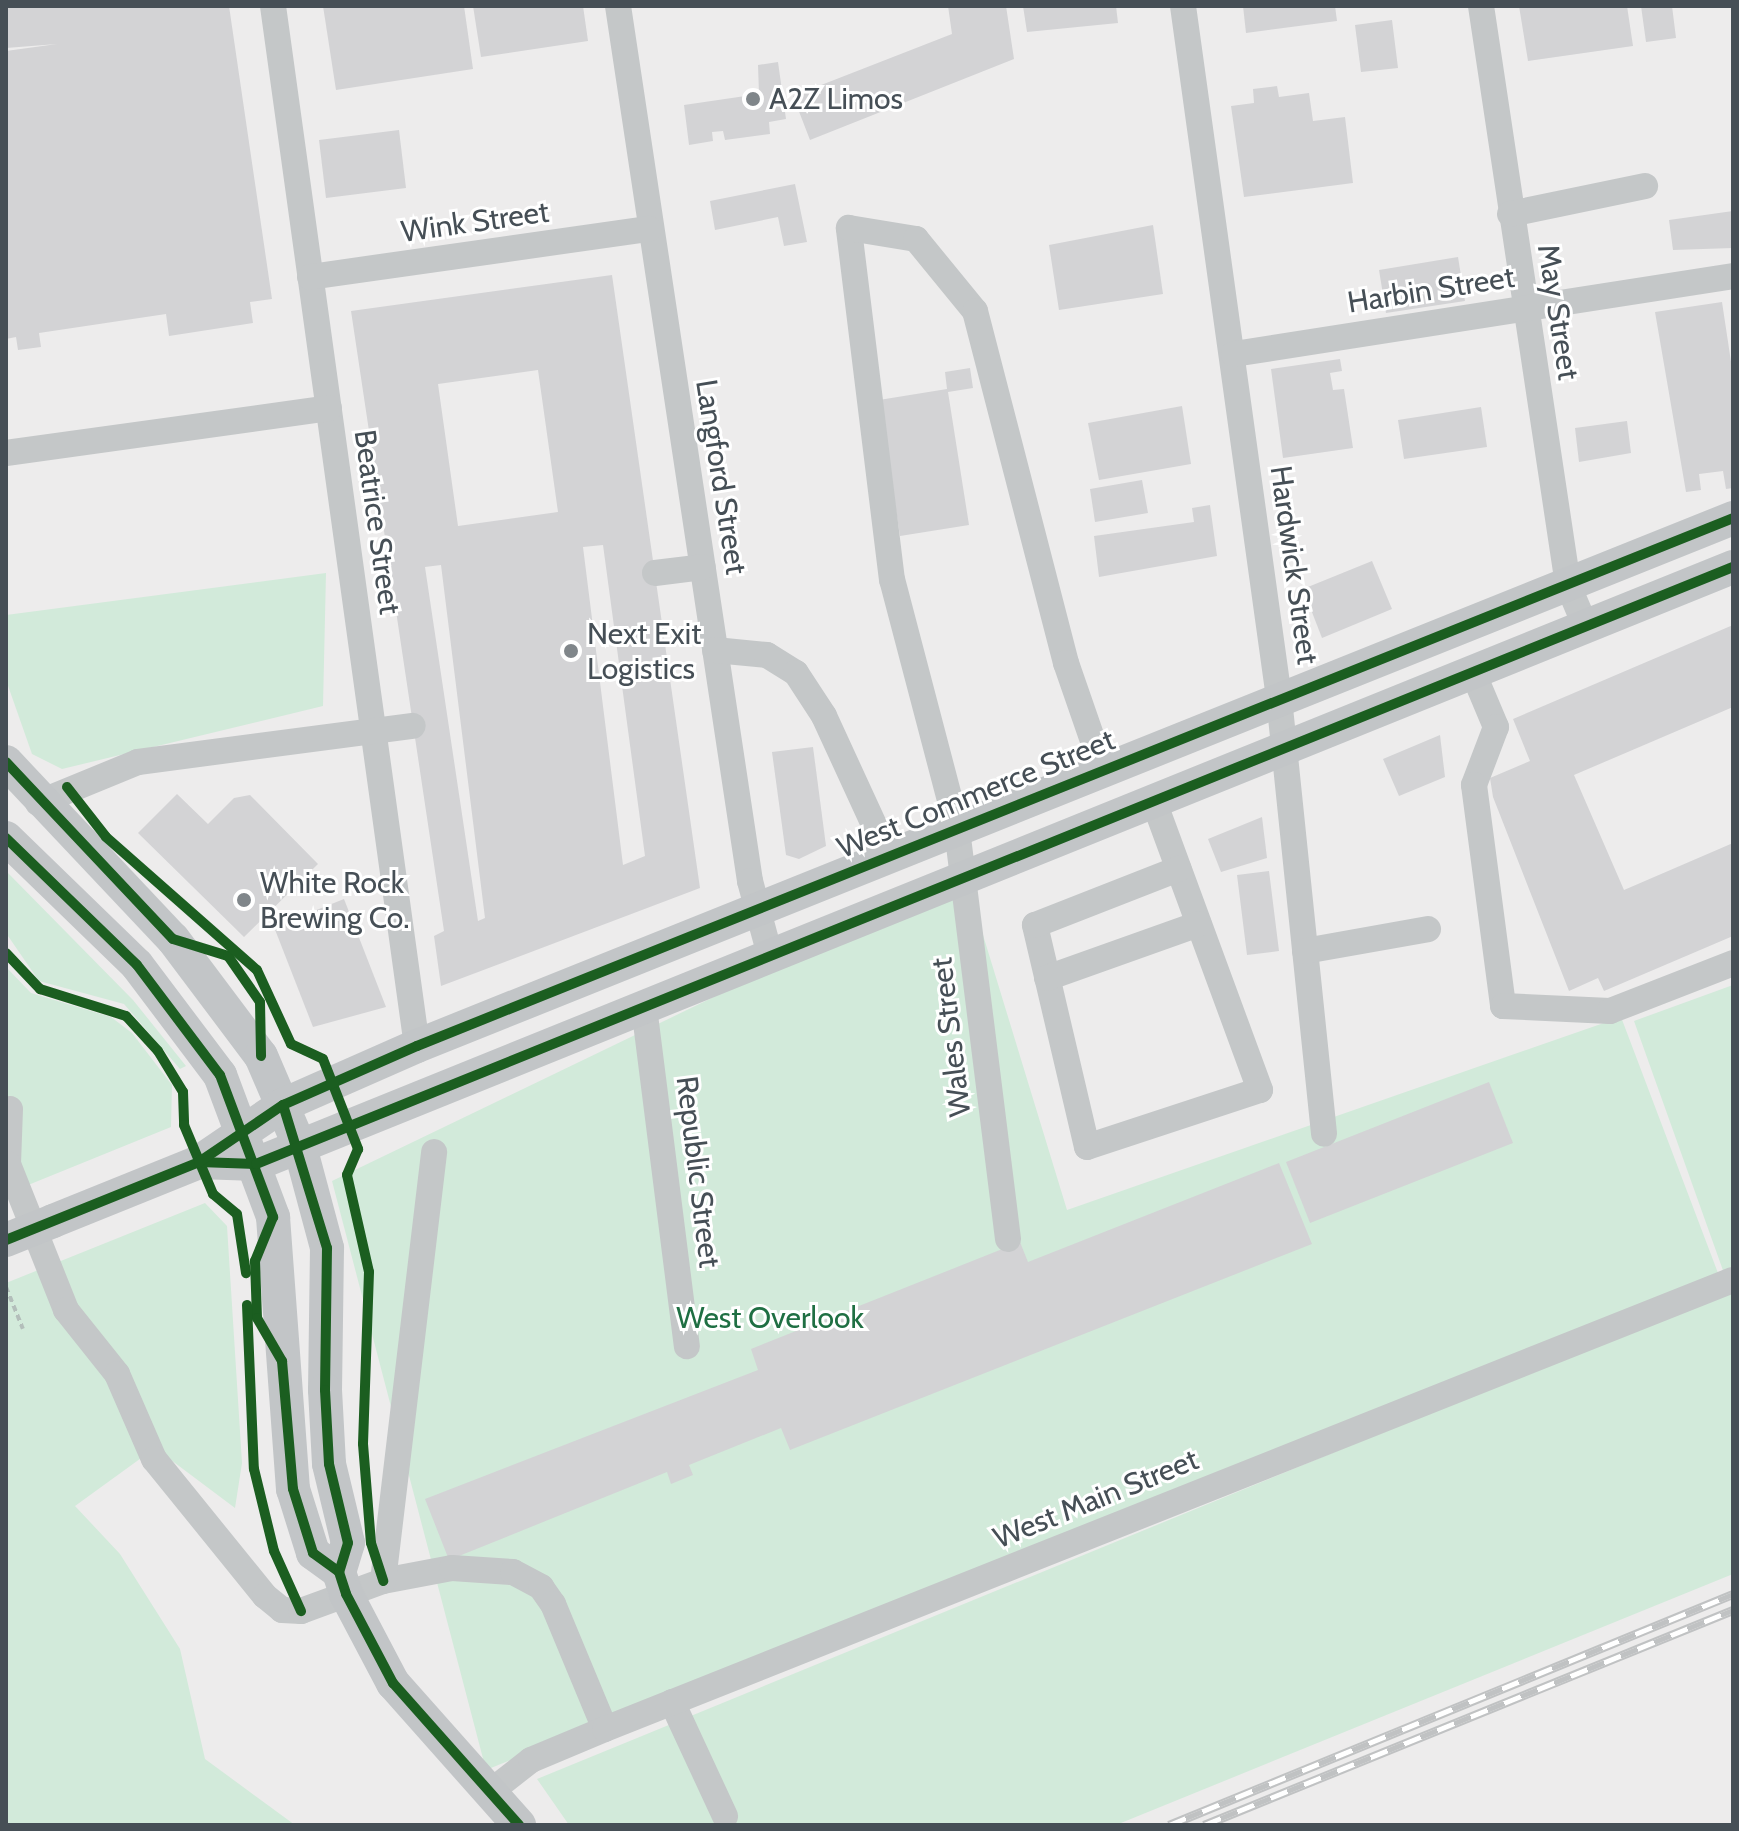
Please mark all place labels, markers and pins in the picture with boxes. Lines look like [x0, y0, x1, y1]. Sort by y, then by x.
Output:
place label: A2Z Limos [769, 81, 903, 117]
marker: A2Z Limos [744, 90, 762, 108]
place label: Next Exit Logistics [587, 616, 701, 686]
marker: Next Exit Logistics [562, 642, 580, 660]
place label: White Rock Brewing Co. [260, 865, 410, 936]
marker: White Rock Brewing Co. [235, 891, 253, 909]

